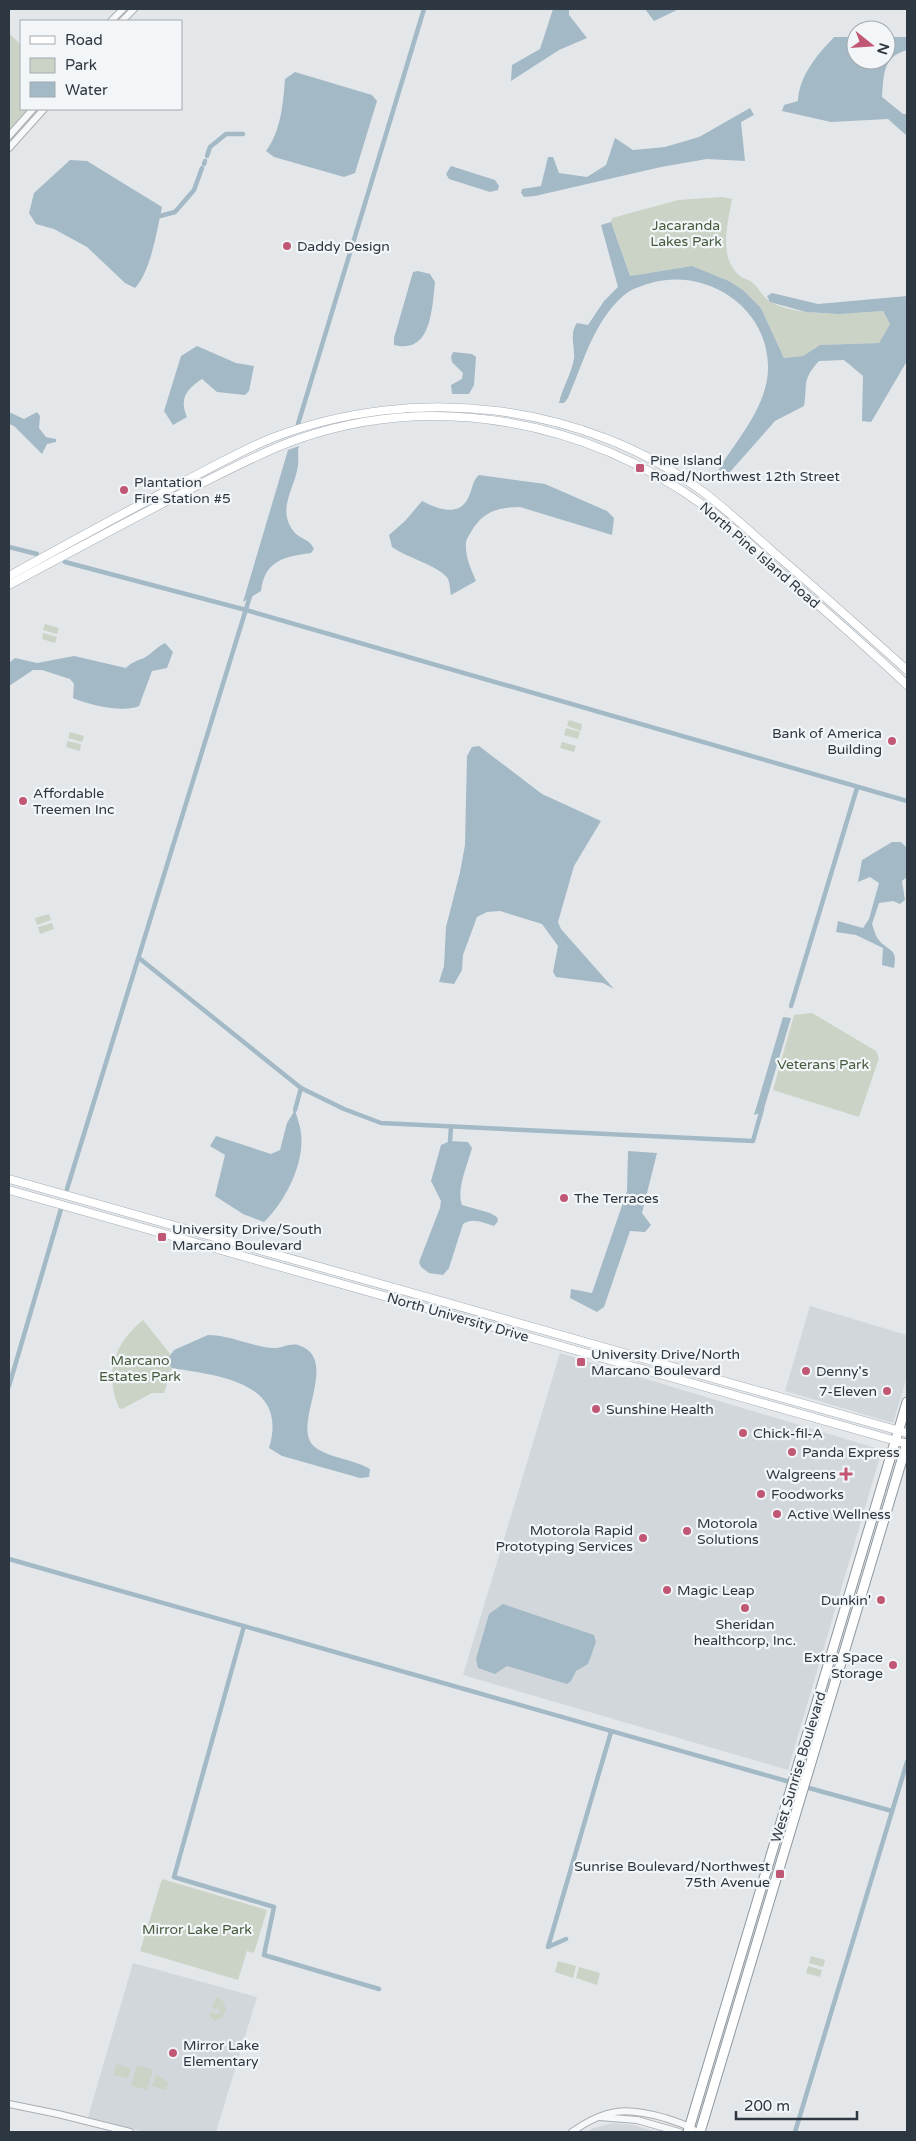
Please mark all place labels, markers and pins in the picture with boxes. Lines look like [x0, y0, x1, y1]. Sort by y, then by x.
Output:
place label: Daddy Design [297, 238, 390, 255]
marker: Daddy Design [281, 240, 293, 252]
place label: Pine Island Road/Northwest 12th Street [650, 452, 840, 485]
marker: Pine Island Road/Northwest 12th Street [634, 462, 646, 474]
place label: Plantation Fire Station #5 [134, 474, 231, 507]
marker: Plantation Fire Station #5 [118, 484, 130, 496]
place label: Bank of America Building [772, 725, 882, 758]
marker: Bank of America Building [886, 735, 898, 747]
place label: Affordable Treemen Inc [33, 785, 114, 818]
marker: Affordable Treemen Inc [17, 795, 29, 807]
place label: The Terraces [574, 1190, 659, 1207]
marker: The Terraces [558, 1192, 570, 1204]
place label: University Drive/South Marcano Boulevard [172, 1221, 322, 1254]
marker: University Drive/South Marcano Boulevard [156, 1231, 168, 1243]
place label: University Drive/North Marcano Boulevard [591, 1346, 740, 1379]
marker: University Drive/North Marcano Boulevard [575, 1356, 587, 1368]
place label: Denny's [816, 1363, 869, 1380]
marker: Denny's [800, 1365, 812, 1377]
place label: 7-Eleven [819, 1383, 877, 1400]
marker: 7-Eleven [881, 1385, 893, 1397]
place label: Sunshine Health [606, 1401, 714, 1418]
marker: Sunshine Health [590, 1403, 602, 1415]
place label: Chick-fil-A [753, 1425, 823, 1442]
marker: Chick-fil-A [737, 1427, 749, 1439]
place label: Panda Express [802, 1444, 900, 1461]
marker: Panda Express [786, 1446, 798, 1458]
place label: Walgreens [766, 1466, 836, 1483]
marker: Walgreens [840, 1468, 852, 1480]
place label: Foodworks [771, 1486, 844, 1503]
marker: Foodworks [755, 1488, 767, 1500]
place label: Active Wellness [787, 1506, 891, 1523]
marker: Active Wellness [771, 1508, 783, 1520]
place label: Motorola Solutions [697, 1515, 759, 1548]
place label: Motorola Rapid Prototyping Services [495, 1522, 633, 1555]
marker: Motorola Solutions [681, 1525, 693, 1537]
marker: Motorola Rapid Prototyping Services [637, 1532, 649, 1544]
place label: Magic Leap [677, 1582, 755, 1599]
marker: Magic Leap [661, 1584, 673, 1596]
place label: Dunkin' [821, 1592, 871, 1609]
marker: Dunkin' [875, 1594, 887, 1606]
marker: Sheridan healthcorp, Inc. [739, 1602, 751, 1614]
place label: Sheridan healthcorp, Inc. [694, 1616, 796, 1649]
place label: Extra Space Storage [804, 1649, 883, 1682]
marker: Extra Space Storage [887, 1659, 899, 1671]
place label: Sunrise Boulevard/Northwest 75th Avenue [574, 1858, 771, 1891]
marker: Sunrise Boulevard/Northwest 75th Avenue [774, 1868, 786, 1880]
place label: Mirror Lake Elementary [183, 2037, 259, 2070]
marker: Mirror Lake Elementary [167, 2047, 179, 2059]

